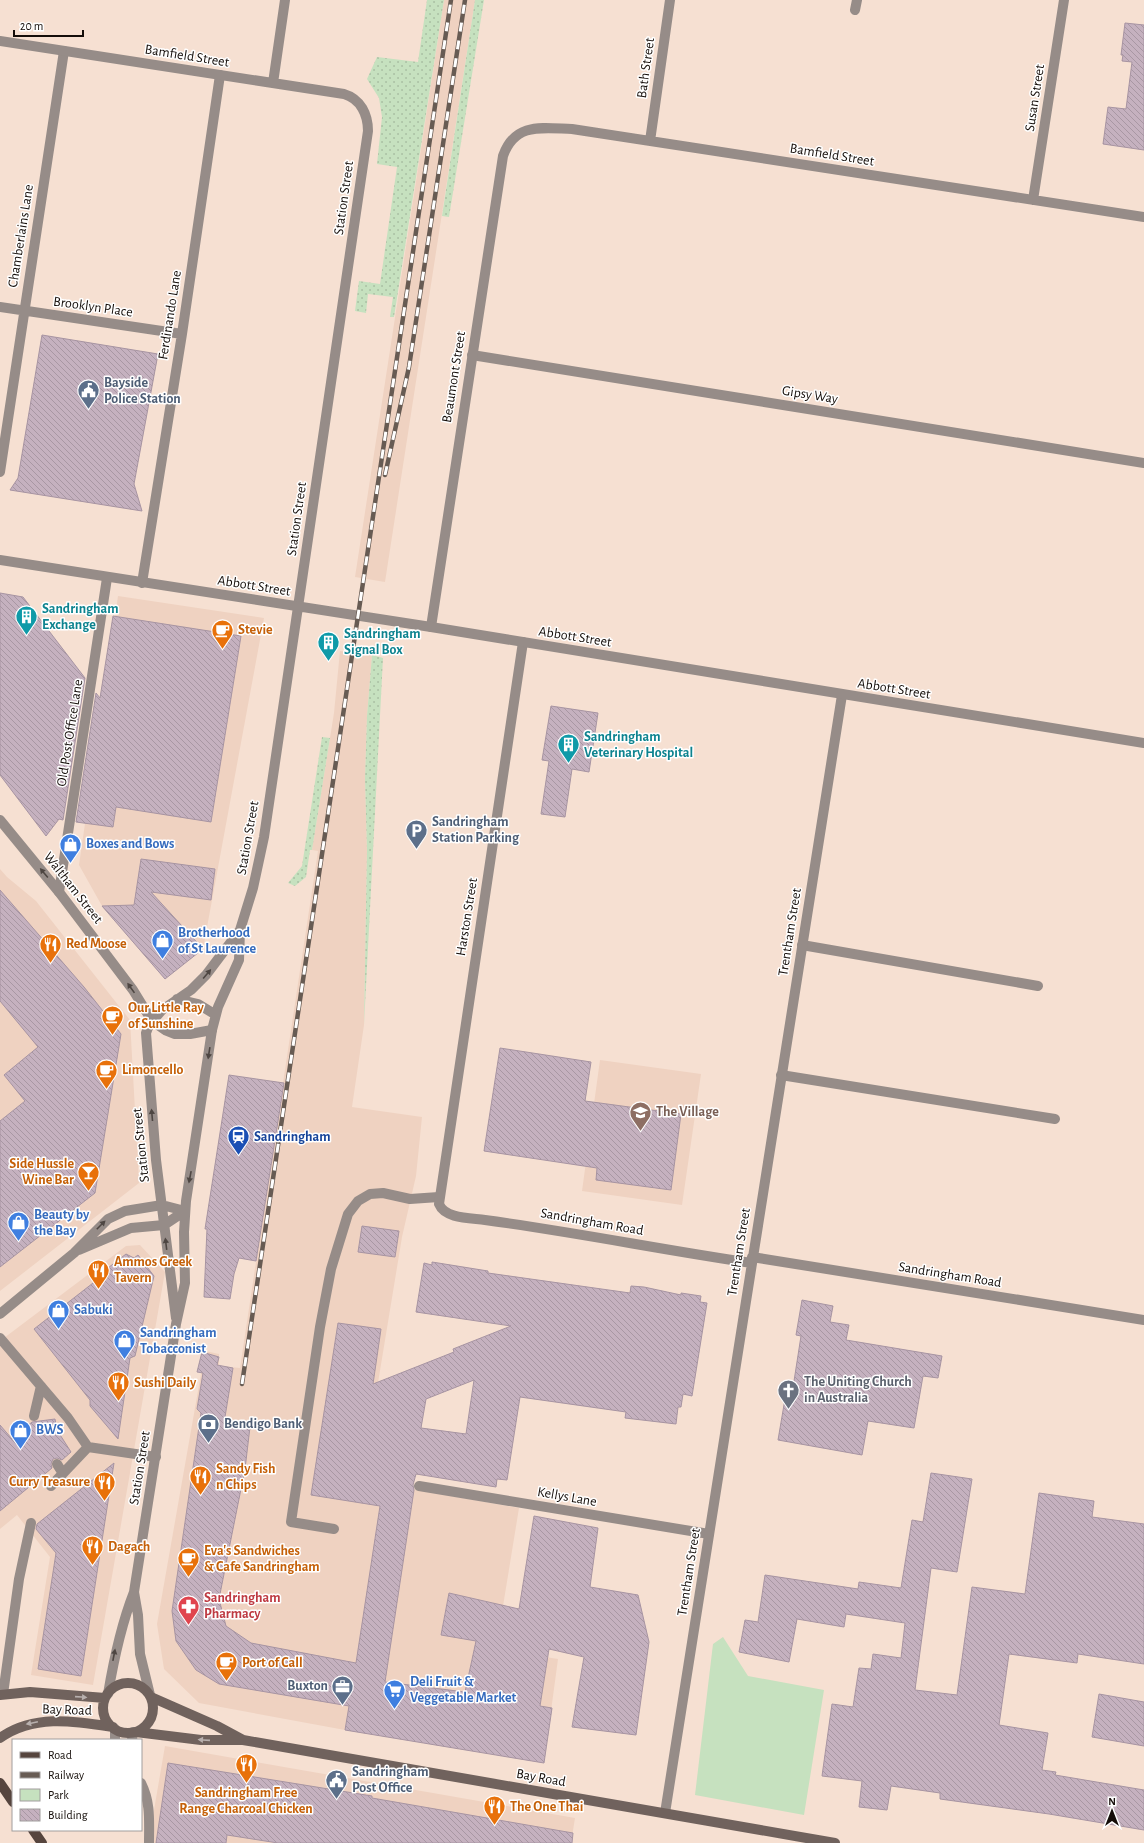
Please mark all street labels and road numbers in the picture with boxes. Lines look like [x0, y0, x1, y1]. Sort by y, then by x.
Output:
street label: Bath Street [635, 36, 657, 99]
street label: Bamfield Street [144, 42, 231, 70]
street label: Susan Street [1023, 63, 1047, 133]
street label: Bamfield Street [789, 141, 876, 169]
street label: Station Street [332, 160, 356, 236]
street label: Chamberlains Lane [6, 183, 36, 289]
street label: Ferdinando Lane [156, 269, 184, 361]
street label: Brooklyn Place [52, 295, 134, 319]
street label: Beaumont Street [440, 330, 468, 424]
street label: Gipsy Way [781, 384, 839, 406]
street label: Station Street [285, 481, 309, 557]
street label: Abbott Street [217, 573, 292, 599]
street label: Abbott Street [538, 624, 613, 650]
street label: Abbott Street [857, 676, 932, 702]
street label: Old Post Office Lane [55, 678, 85, 788]
street label: Station Street [235, 800, 261, 876]
street label: Waltham Street [41, 850, 105, 927]
street label: Harston Street [454, 876, 480, 957]
street label: Trentham Street [776, 887, 804, 977]
street label: Station Street [130, 1107, 152, 1183]
street label: Sandringham Road [540, 1206, 644, 1238]
street label: Trentham Street [725, 1207, 753, 1297]
street label: Sandringham Road [898, 1260, 1002, 1290]
street label: Station Street [127, 1430, 153, 1506]
street label: Kellys Lane [536, 1485, 598, 1509]
street label: Trentham Street [675, 1527, 703, 1617]
street label: Bay Road [42, 1702, 92, 1718]
street label: Bay Road [515, 1767, 567, 1789]

